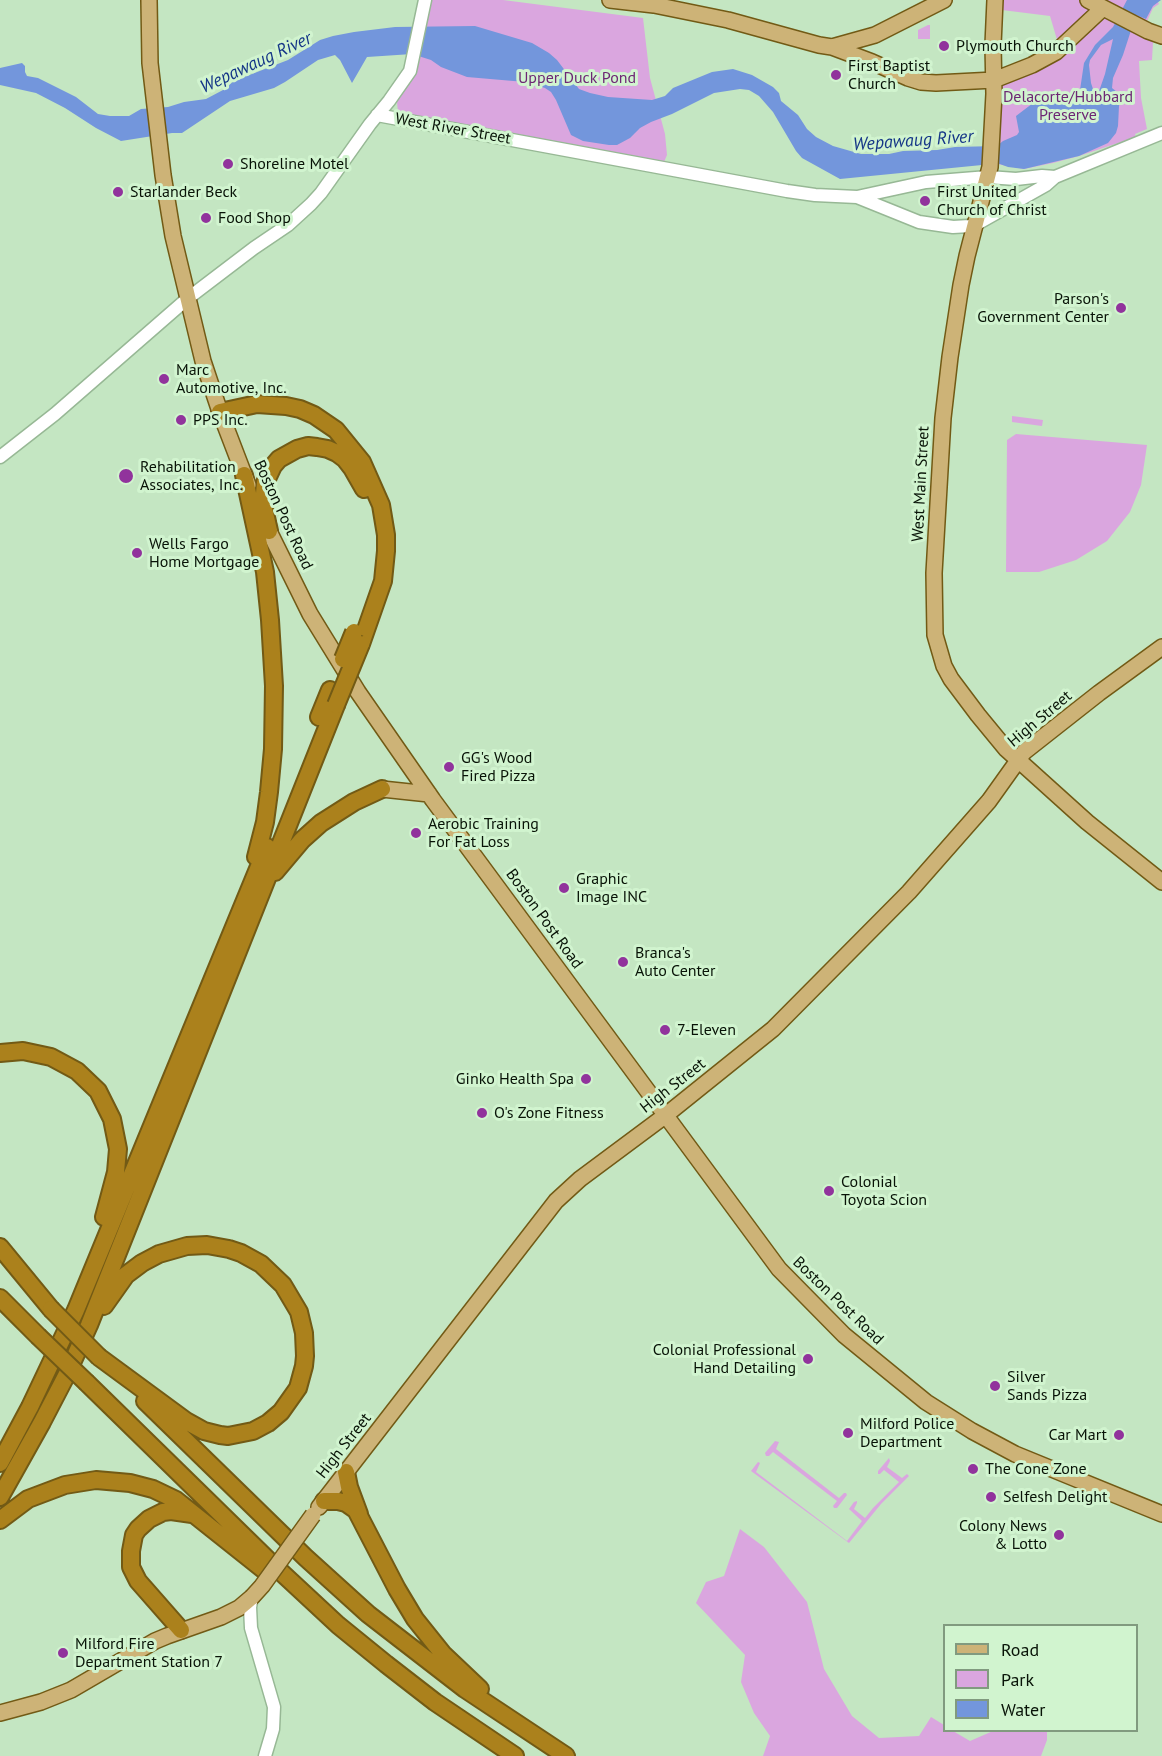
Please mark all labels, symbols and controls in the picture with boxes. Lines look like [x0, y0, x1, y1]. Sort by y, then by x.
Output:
water label: Wepawaug River [197, 28, 315, 98]
place label: Plymouth Church [956, 36, 1074, 56]
marker: Plymouth Church [937, 39, 951, 53]
place label: First Baptist Church [848, 56, 930, 94]
park label: Upper Duck Pond [518, 68, 636, 88]
marker: First Baptist Church [829, 68, 843, 82]
park label: Delacorte/Hubbard Preserve [1003, 87, 1133, 125]
street label: West River Street [394, 109, 512, 149]
water label: Wepawaug River [852, 126, 974, 156]
place label: Shoreline Motel [240, 154, 349, 174]
marker: Shoreline Motel [221, 157, 235, 171]
place label: Starlander Beck [130, 182, 237, 202]
place label: First United Church of Christ [937, 182, 1047, 220]
marker: Starlander Beck [111, 185, 125, 199]
marker: First United Church of Christ [918, 194, 932, 208]
place label: Food Shop [218, 208, 291, 228]
marker: Food Shop [199, 211, 213, 225]
place label: Parson's Government Center [977, 289, 1109, 327]
marker: Parson's Government Center [1114, 301, 1128, 315]
place label: Marc Automotive, Inc. [176, 360, 287, 398]
marker: Marc Automotive, Inc. [157, 372, 171, 386]
place label: PPS Inc. [193, 410, 248, 430]
marker: PPS Inc. [174, 413, 188, 427]
street label: West Main Street [908, 426, 934, 542]
place label: Rehabilitation Associates, Inc. [140, 457, 243, 495]
street label: Boston Post Road [249, 457, 317, 573]
marker: Rehabilitation Associates, Inc. [117, 467, 135, 485]
place label: Wells Fargo Home Mortgage [149, 534, 259, 572]
marker: Wells Fargo Home Mortgage [130, 546, 144, 560]
street label: High Street [1004, 687, 1076, 751]
place label: GG's Wood Fired Pizza [461, 748, 535, 786]
marker: GG's Wood Fired Pizza [442, 760, 456, 774]
place label: Aerobic Training For Fat Loss [428, 814, 539, 852]
marker: Aerobic Training For Fat Loss [409, 826, 423, 840]
street label: Boston Post Road [501, 865, 587, 973]
place label: Graphic Image INC [576, 869, 647, 907]
marker: Graphic Image INC [557, 881, 571, 895]
place label: Branca's Auto Center [635, 943, 715, 981]
marker: Branca's Auto Center [616, 955, 630, 969]
place label: 7-Eleven [677, 1020, 736, 1040]
marker: 7-Eleven [658, 1023, 672, 1037]
street label: High Street [637, 1055, 709, 1117]
place label: Ginko Health Spa [456, 1069, 574, 1089]
marker: Ginko Health Spa [579, 1072, 593, 1086]
place label: O's Zone Fitness [494, 1103, 604, 1123]
marker: O's Zone Fitness [475, 1106, 489, 1120]
place label: Colonial Toyota Scion [841, 1172, 927, 1210]
marker: Colonial Toyota Scion [822, 1184, 836, 1198]
street label: Boston Post Road [789, 1253, 887, 1349]
place label: Colonial Professional Hand Detailing [653, 1340, 796, 1378]
marker: Colonial Professional Hand Detailing [801, 1352, 815, 1366]
place label: Silver Sands Pizza [1007, 1367, 1087, 1405]
marker: Silver Sands Pizza [988, 1379, 1002, 1393]
street label: High Street [313, 1410, 375, 1482]
place label: Milford Police Department [860, 1414, 954, 1452]
place label: Car Mart [1049, 1425, 1107, 1445]
marker: Milford Police Department [841, 1426, 855, 1440]
marker: Car Mart [1112, 1428, 1126, 1442]
place label: The Cone Zone [985, 1459, 1087, 1479]
marker: The Cone Zone [966, 1462, 980, 1476]
place label: Selfesh Delight [1003, 1487, 1107, 1507]
marker: Selfesh Delight [984, 1490, 998, 1504]
place label: Colony News & Lotto [959, 1516, 1047, 1554]
marker: Colony News & Lotto [1052, 1528, 1066, 1542]
legend [943, 1624, 1138, 1732]
place label: Milford Fire Department Station 7 [75, 1634, 223, 1672]
text: Road [1001, 1638, 1039, 1661]
marker: Milford Fire Department Station 7 [56, 1646, 70, 1660]
text: Park [1001, 1668, 1034, 1691]
text: Water [1001, 1698, 1045, 1721]

